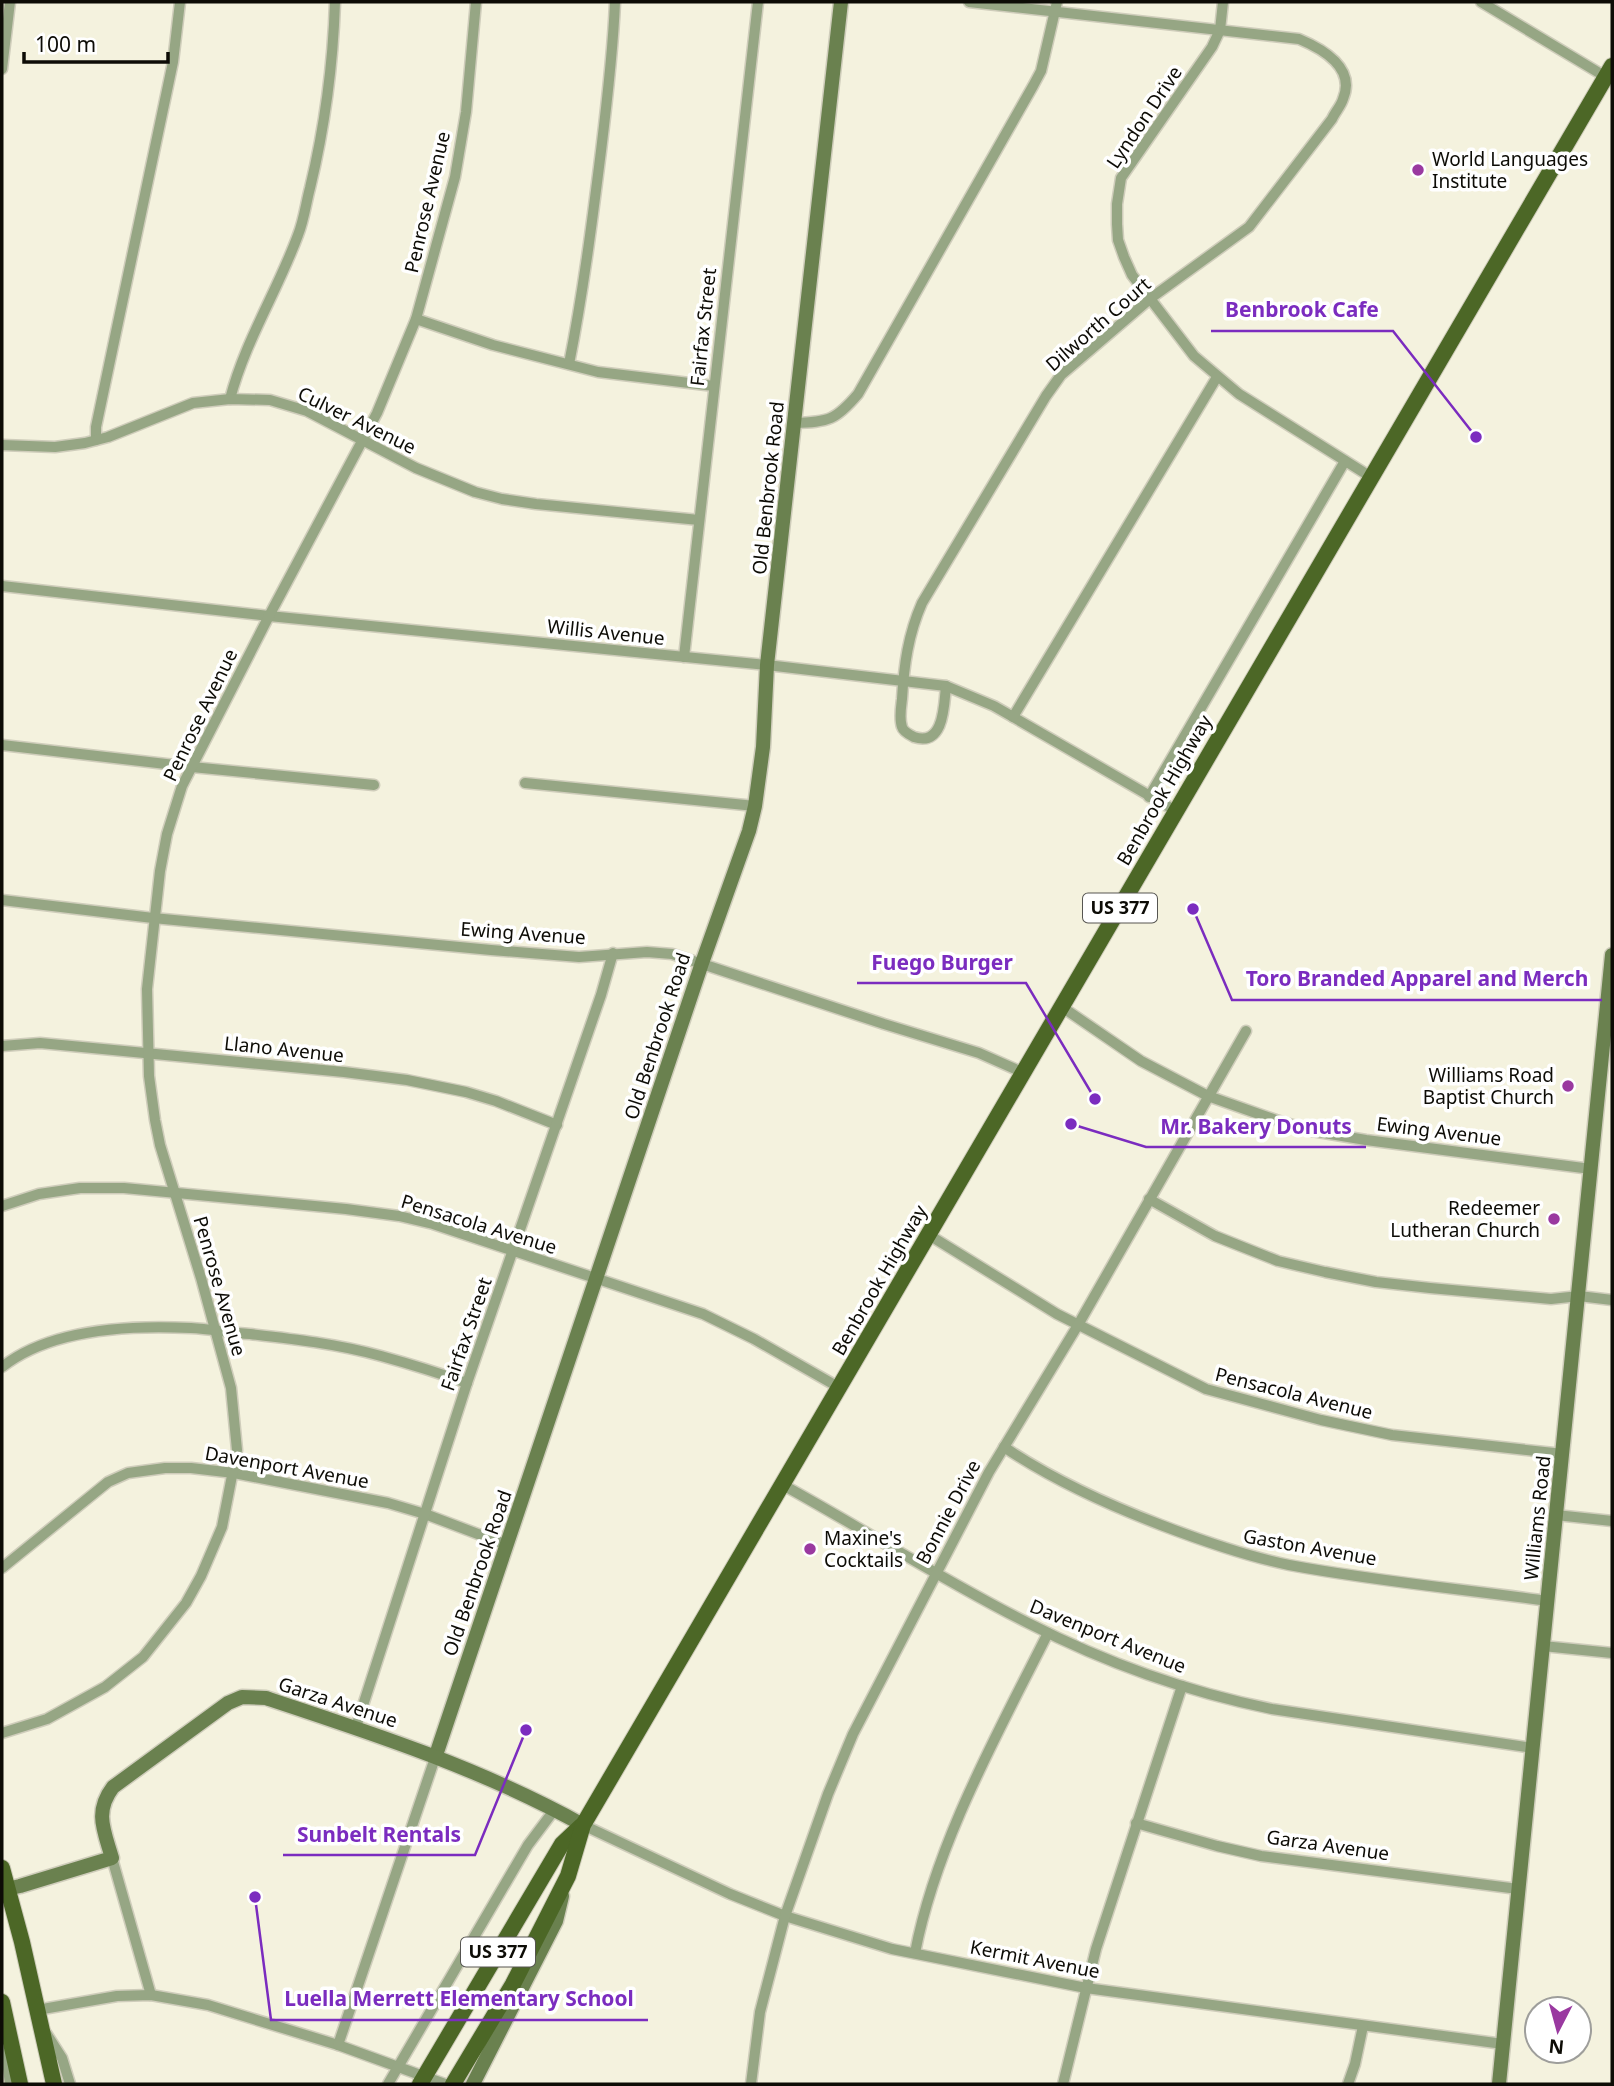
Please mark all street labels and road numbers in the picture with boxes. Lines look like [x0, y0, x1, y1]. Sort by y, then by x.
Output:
street label: Lyndon Drive [1100, 61, 1188, 173]
street label: Penrose Avenue [398, 129, 456, 275]
street label: Fairfax Street [684, 267, 722, 387]
street label: Dilworth Court [1040, 271, 1156, 377]
street label: Culver Avenue [294, 380, 420, 460]
street label: Old Benbrook Road [746, 400, 790, 576]
street label: Willis Avenue [546, 613, 666, 651]
street label: Penrose Avenue [157, 644, 243, 786]
street label: Benbrook Highway [1110, 710, 1218, 870]
road number: US 377 [1083, 894, 1157, 923]
street label: Ewing Avenue [460, 916, 586, 950]
street label: Old Benbrook Road [618, 949, 696, 1123]
street label: Llano Avenue [223, 1030, 345, 1068]
street label: Ewing Avenue [1375, 1110, 1503, 1152]
street label: Pensacola Avenue [398, 1188, 560, 1260]
street label: Benbrook Highway [825, 1200, 933, 1360]
street label: Penrose Avenue [188, 1213, 252, 1359]
street label: Fairfax Street [434, 1274, 498, 1394]
street label: Pensacola Avenue [1212, 1361, 1376, 1425]
street label: Davenport Avenue [203, 1440, 371, 1494]
street label: Williams Road [1518, 1454, 1556, 1582]
street label: Bonnie Drive [910, 1455, 986, 1569]
street label: Old Benbrook Road [436, 1486, 518, 1660]
street label: Gaston Avenue [1241, 1522, 1379, 1572]
street label: Davenport Avenue [1026, 1593, 1190, 1679]
street label: Garza Avenue [275, 1671, 401, 1733]
street label: Garza Avenue [1265, 1824, 1391, 1866]
street label: Kermit Avenue [968, 1934, 1102, 1984]
road number: US 377 [461, 1938, 535, 1966]

